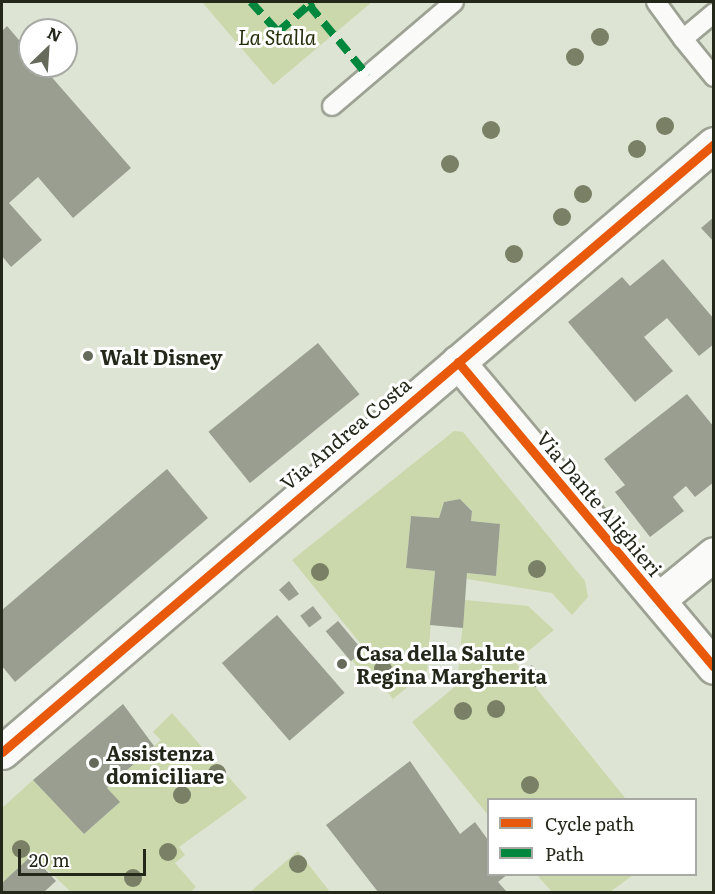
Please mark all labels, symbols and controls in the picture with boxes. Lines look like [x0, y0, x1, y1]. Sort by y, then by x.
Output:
north arrow [18, 18, 78, 78]
text: N [44, 20, 66, 47]
park label: La Stalla [238, 24, 316, 48]
place label: Walt Disney [100, 344, 222, 368]
marker: Walt Disney [81, 349, 95, 363]
street label: Via Andrea Costa [275, 371, 415, 495]
street label: Via Dante Alighieri [532, 426, 668, 580]
place label: Casa della Salute Regina Margherita [356, 640, 547, 687]
marker: Casa della Salute Regina Margherita [333, 655, 351, 673]
place label: Assistenza domiciliare [106, 740, 224, 787]
marker: Assistenza domiciliare [87, 756, 101, 770]
legend [487, 798, 697, 876]
text: Cycle path [545, 810, 634, 837]
scale bar [21, 837, 148, 875]
text: Path [545, 840, 584, 867]
text: 20 m [29, 846, 70, 873]

